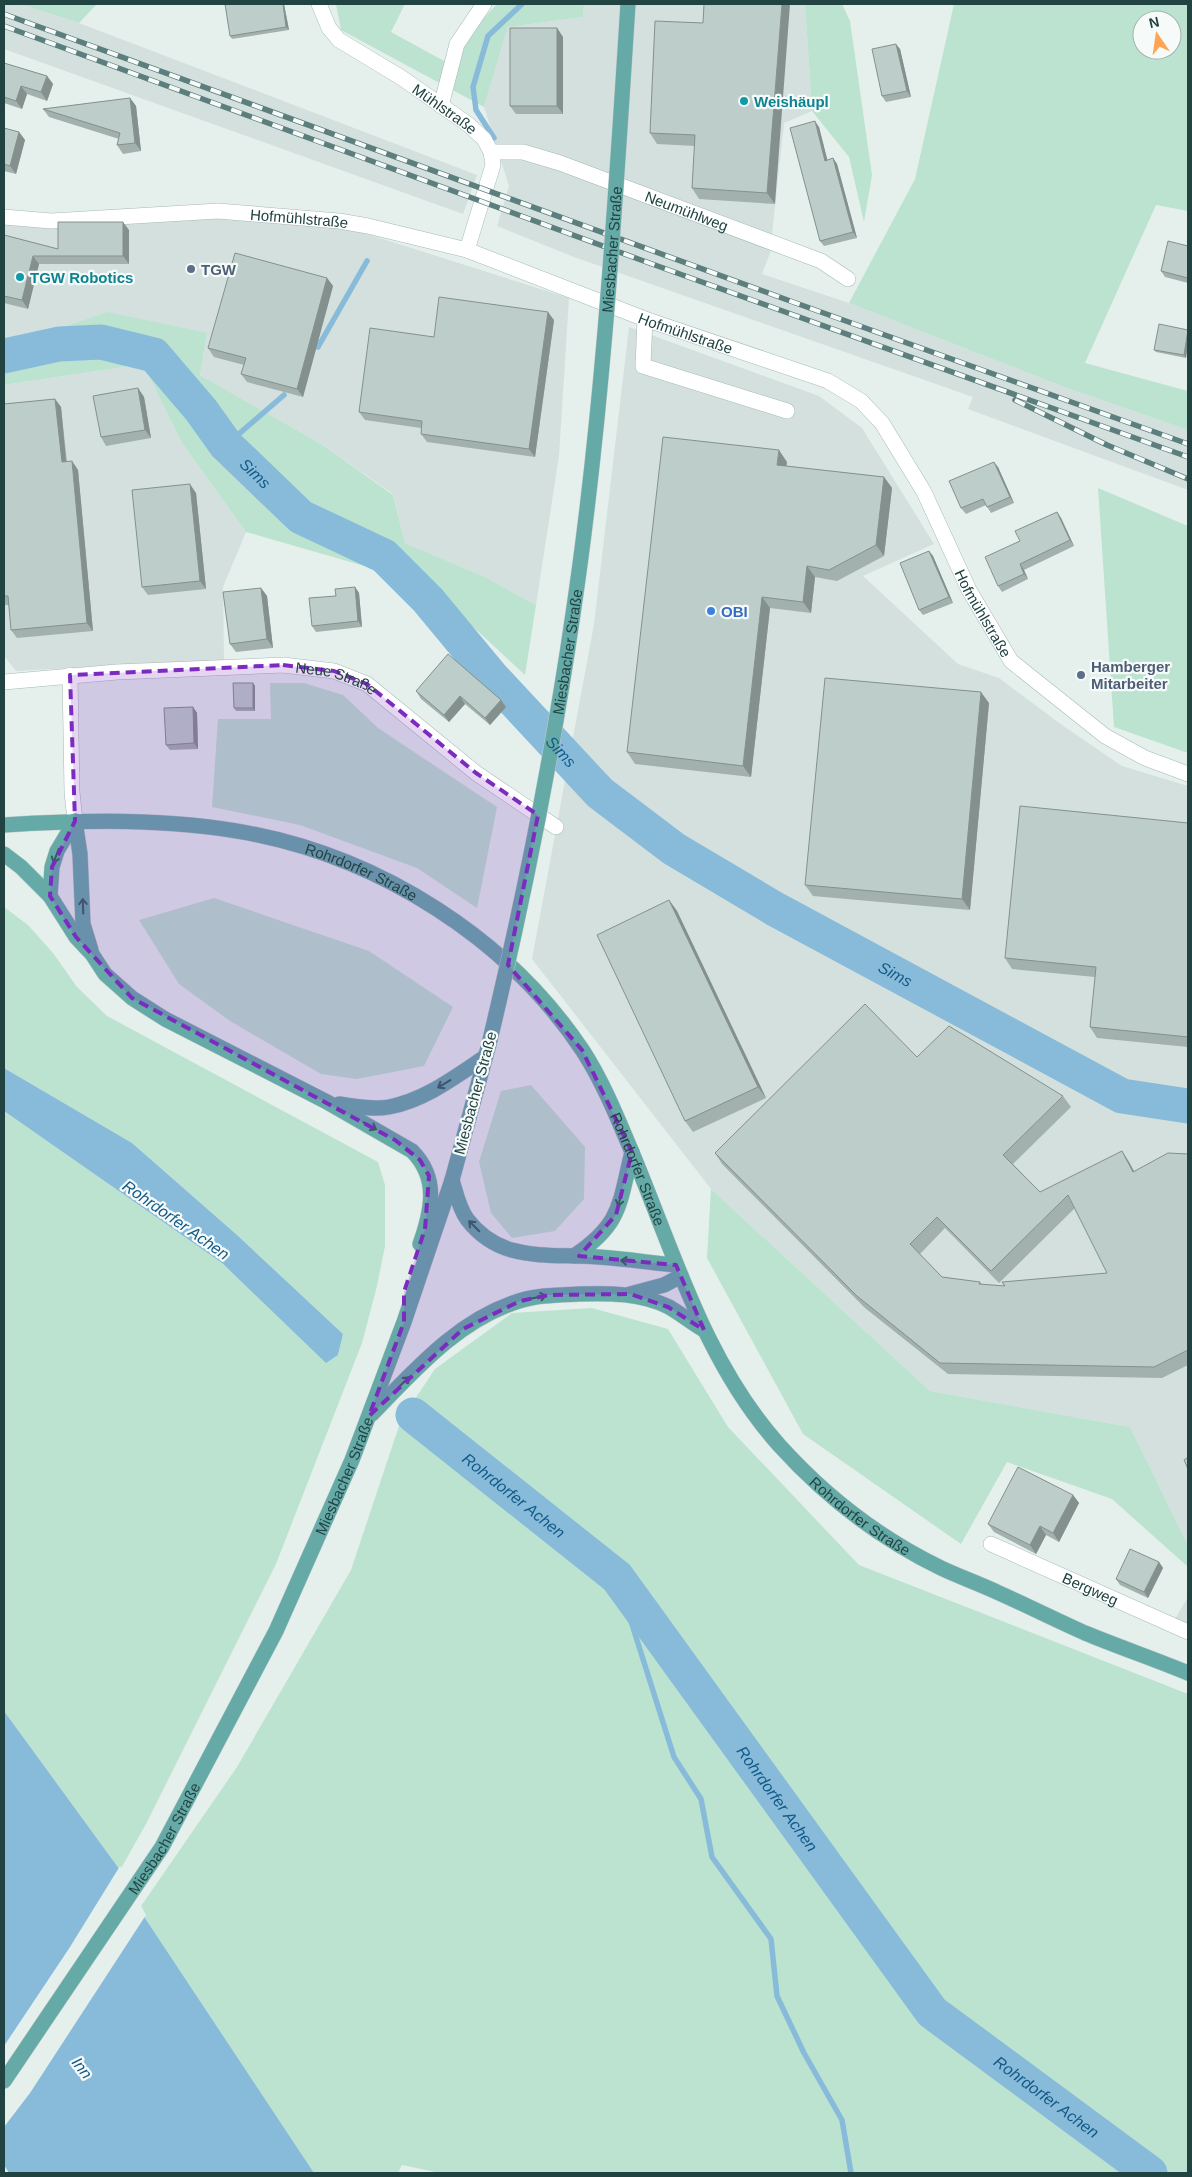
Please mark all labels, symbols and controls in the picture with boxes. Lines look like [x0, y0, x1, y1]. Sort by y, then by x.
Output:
north arrow [1132, 10, 1182, 60]
text: N [1147, 13, 1161, 31]
street label: Mühlstraße [410, 80, 481, 137]
place label: Weishäupl [754, 93, 829, 110]
marker: Weishäupl [738, 95, 750, 107]
street label: Miesbacher Straße [598, 186, 625, 313]
street label: Neumühlweg [643, 187, 731, 234]
street label: Hofmühlstraße [250, 205, 350, 231]
place label: TGW [201, 261, 237, 278]
marker: TGW [185, 263, 197, 275]
place label: TGW Robotics [30, 269, 133, 286]
marker: TGW Robotics [14, 271, 26, 283]
street label: Hofmühlstraße [636, 309, 735, 357]
water label: Sims [237, 455, 274, 492]
street label: Hofmühlstraße [952, 566, 1015, 660]
street label: Miesbacher Straße [549, 588, 585, 716]
place label: OBI [721, 603, 748, 620]
marker: OBI [705, 605, 717, 617]
street label: Neue Straße [295, 658, 381, 698]
place label: Hamberger Mitarbeiter [1091, 658, 1170, 692]
marker: Hamberger Mitarbeiter [1075, 669, 1087, 681]
water label: Sims [543, 733, 580, 770]
street label: Rohrdorfer Straße [303, 839, 421, 904]
one-way arrow [51, 848, 60, 863]
one-way arrow [78, 899, 87, 915]
water label: Sims [876, 958, 915, 990]
street label: Miesbacher Straße [450, 1030, 500, 1156]
one-way arrow [438, 1079, 452, 1089]
street label: Rohrdorfer Straße [607, 1110, 669, 1228]
one-way arrow [362, 1121, 376, 1131]
water label: Rohrdorfer Achen [120, 1177, 232, 1263]
one-way arrow [615, 1190, 624, 1206]
one-way arrow [468, 1220, 480, 1232]
one-way arrow [620, 1256, 636, 1265]
one-way arrow [530, 1292, 546, 1302]
one-way arrow [397, 1376, 410, 1388]
street label: Miesbacher Straße [311, 1414, 376, 1538]
water label: Rohrdorfer Achen [459, 1449, 569, 1541]
street label: Rohrdorfer Straße [807, 1473, 913, 1559]
street label: Bergweg [1060, 1569, 1121, 1608]
water label: Rohrdorfer Achen [734, 1743, 821, 1855]
street label: Miesbacher Straße [124, 1779, 203, 1897]
water label: Rohrdorfer Achen [991, 2052, 1102, 2141]
water label: Inn [69, 2054, 96, 2082]

